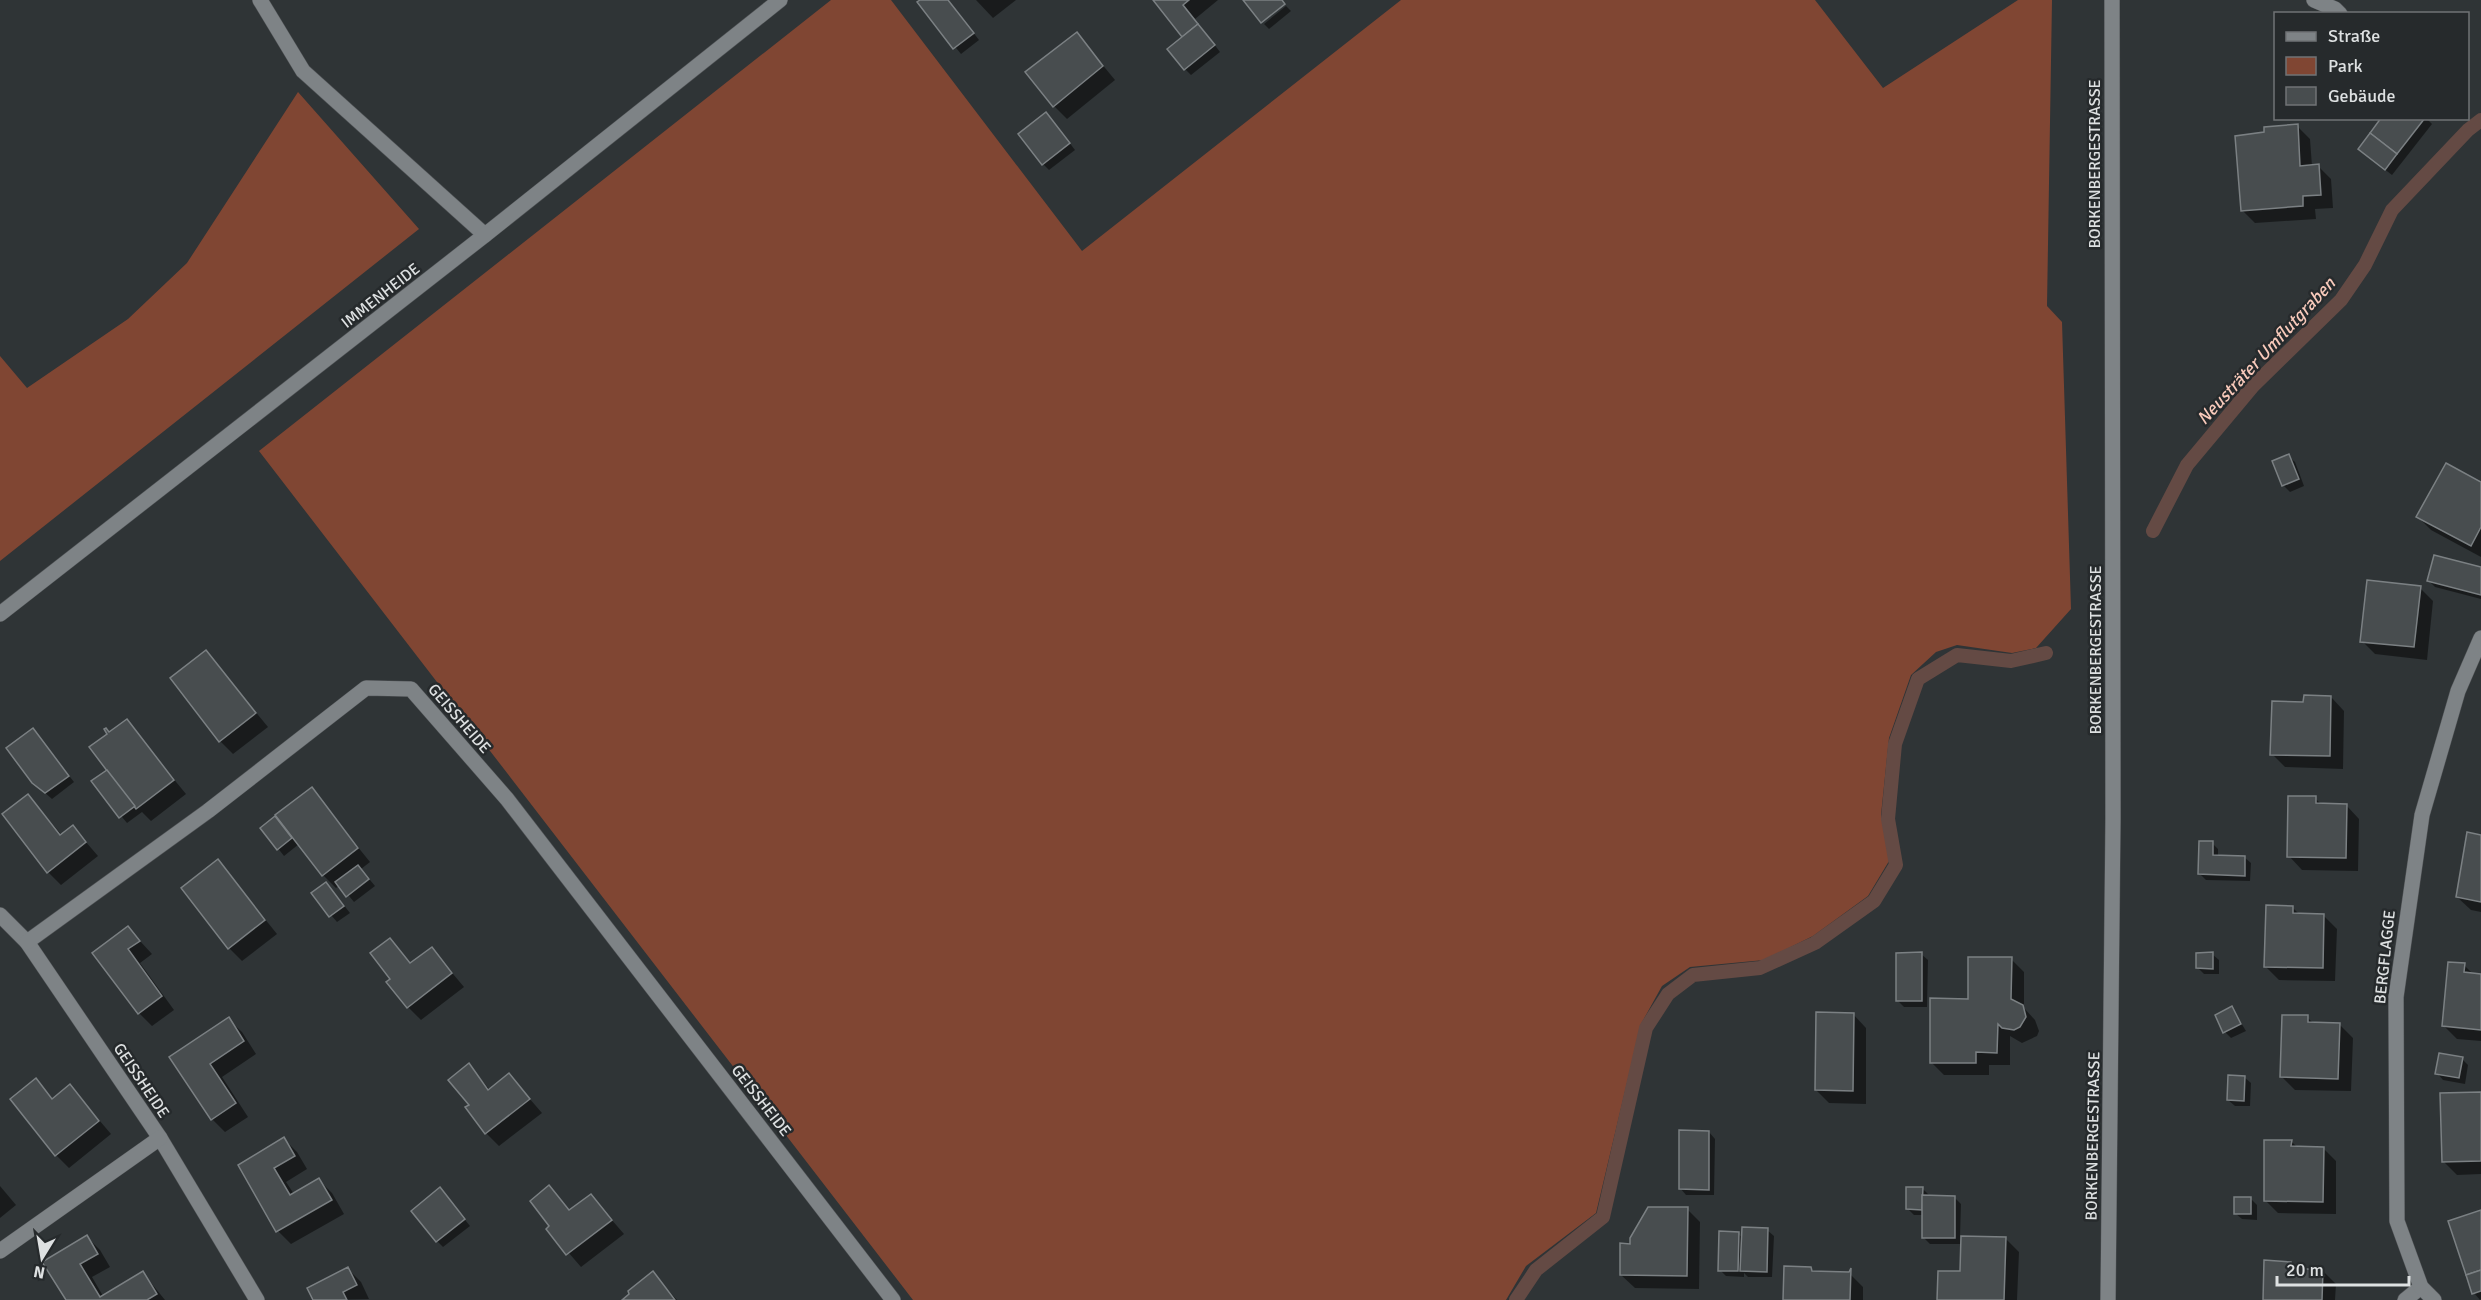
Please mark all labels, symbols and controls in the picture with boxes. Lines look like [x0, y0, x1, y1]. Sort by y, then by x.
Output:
legend [2274, 12, 2469, 120]
text: Straße [2328, 25, 2380, 47]
text: Park [2328, 55, 2363, 77]
street label: BORKENBERGESTRASSE [2085, 79, 2105, 249]
text: Gebäude [2328, 85, 2396, 107]
street label: IMMENHEIDE [337, 259, 424, 333]
water label: Neusträter Umflutgraben [2192, 272, 2341, 429]
street label: BORKENBERGESTRASSE [2086, 565, 2106, 735]
street label: GEISSHEIDE [424, 680, 495, 758]
street label: BERGFLAGGE [2370, 909, 2400, 1005]
street label: GEISSHEIDE [109, 1039, 173, 1122]
street label: BORKENBERGESTRASSE [2082, 1051, 2104, 1221]
street label: GEISSHEIDE [727, 1061, 796, 1141]
north arrow [12, 1228, 72, 1288]
scale bar [2277, 1249, 2409, 1287]
text: 20 m [2286, 1259, 2324, 1281]
text: N [32, 1261, 47, 1283]

